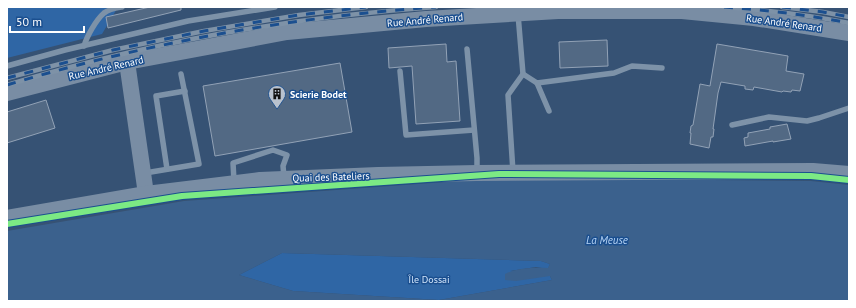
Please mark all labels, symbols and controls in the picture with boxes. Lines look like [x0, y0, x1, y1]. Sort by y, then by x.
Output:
scale bar [10, 8, 84, 34]
street label: Rue André Renard [386, 10, 464, 30]
street label: Rue André Renard [745, 11, 823, 35]
text: 50 m [16, 14, 42, 29]
street label: Rue André Renard [67, 53, 145, 83]
building icon: Scierie Bodet [267, 84, 287, 109]
place label: Scierie Bodet [290, 88, 347, 101]
street label: Quai des Bateliers [292, 169, 370, 185]
water label: La Meuse [586, 233, 628, 247]
park label: Île Dossai [407, 273, 450, 286]

